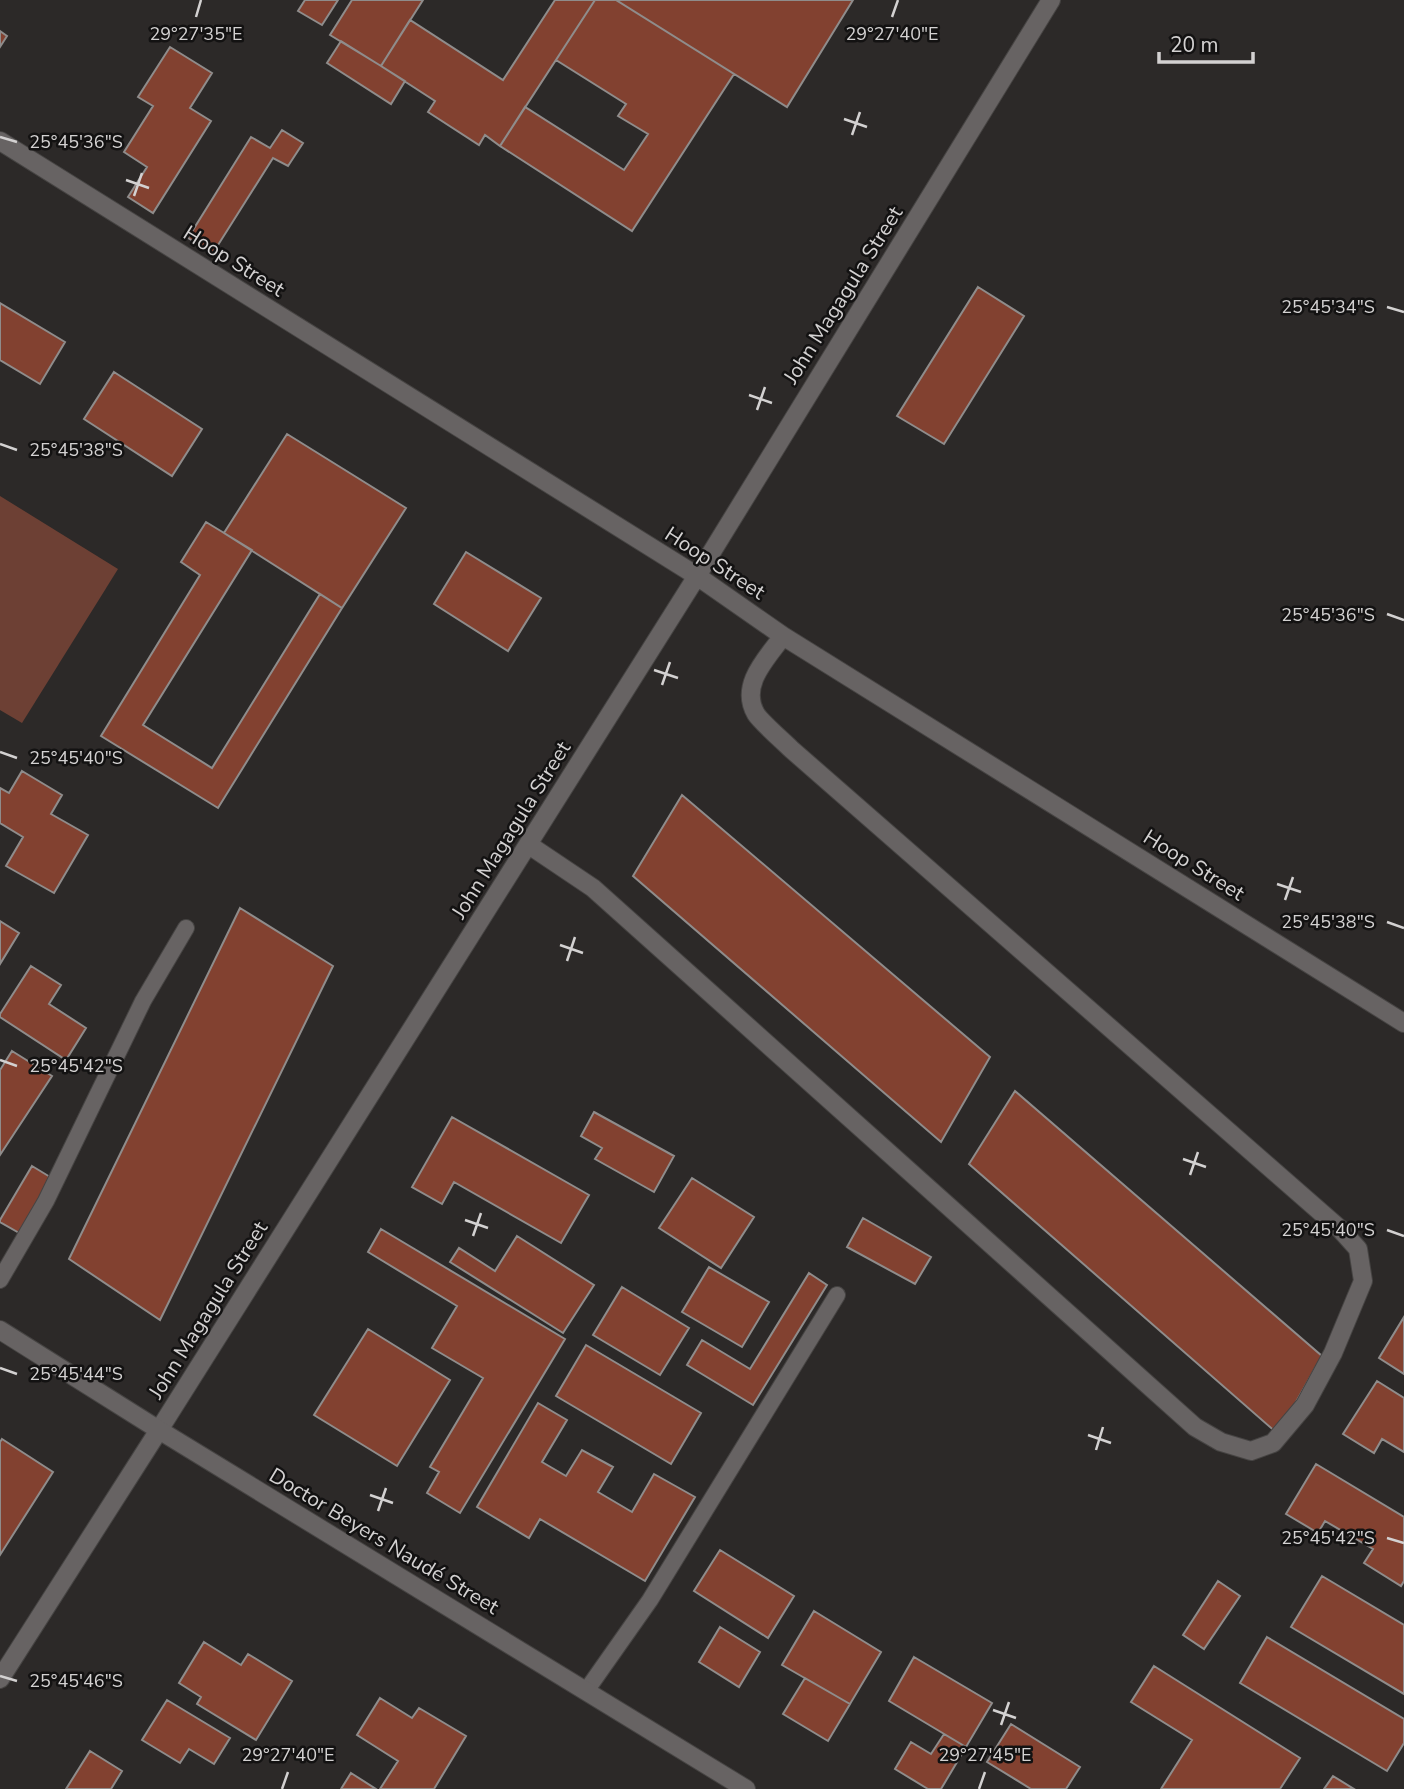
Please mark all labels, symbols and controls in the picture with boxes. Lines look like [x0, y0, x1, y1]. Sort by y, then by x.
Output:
scale bar [1159, 21, 1254, 65]
text: 29°27'35"E [150, 22, 243, 46]
text: 29°27'40"E [846, 22, 939, 46]
text: 20 m [1170, 31, 1219, 59]
text: 25°45'36"S [29, 130, 123, 154]
street label: John Magagula Street [776, 200, 909, 390]
street label: Hoop Street [178, 219, 290, 303]
text: 25°45'34"S [1281, 295, 1375, 319]
text: 25°45'38"S [29, 438, 123, 462]
street label: Hoop Street [659, 520, 771, 606]
text: 25°45'36"S [1281, 603, 1375, 627]
street label: John Magagula Street [444, 735, 577, 925]
text: 25°45'40"S [29, 746, 123, 770]
street label: Hoop Street [1138, 823, 1250, 907]
text: 25°45'38"S [1281, 910, 1375, 934]
text: 25°45'42"S [29, 1054, 123, 1078]
street label: John Magagula Street [141, 1215, 274, 1405]
text: 25°45'40"S [1281, 1218, 1375, 1242]
text: 25°45'44"S [29, 1362, 123, 1386]
street label: Doctor Beyers Naudé Street [264, 1461, 505, 1621]
text: 25°45'42"S [1281, 1526, 1375, 1550]
text: 25°45'46"S [29, 1669, 123, 1693]
text: 29°27'40"E [242, 1743, 335, 1767]
text: 29°27'45"E [939, 1743, 1032, 1767]

